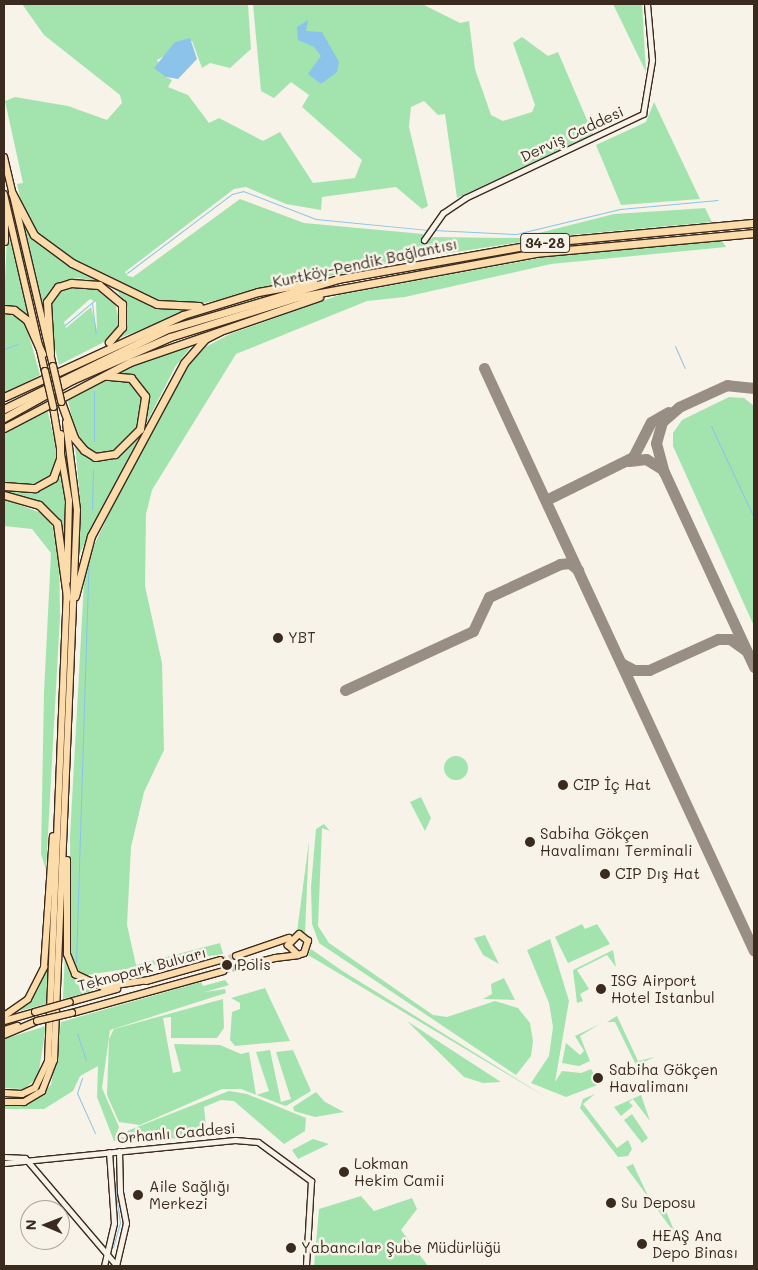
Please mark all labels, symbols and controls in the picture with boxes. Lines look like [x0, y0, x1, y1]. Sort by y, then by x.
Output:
street label: Derviş Caddesi [517, 102, 627, 166]
road number: 34-28 [520, 232, 570, 254]
street label: Kurtköy-Pendik Bağlantısı [271, 235, 459, 291]
place label: YBT [288, 629, 315, 647]
marker: YBT [272, 632, 284, 644]
place label: CIP İç Hat [573, 776, 651, 794]
marker: CIP İç Hat [557, 779, 569, 791]
place label: Sabiha Gökçen Havalimanı Terminali [540, 824, 693, 859]
marker: Sabiha Gökçen Havalimanı Terminali [524, 836, 536, 848]
place label: CIP Dış Hat [615, 865, 700, 883]
marker: CIP Dış Hat [599, 868, 611, 880]
street label: Teknopark Bulvarı [76, 943, 208, 995]
place label: Polis [237, 956, 271, 974]
marker: Polis [221, 959, 233, 971]
place label: ISG Airport Hotel Istanbul [611, 971, 715, 1006]
marker: ISG Airport Hotel Istanbul [595, 983, 607, 995]
place label: Sabiha Gökçen Havalimanı [609, 1060, 718, 1095]
marker: Sabiha Gökçen Havalimanı [591, 1071, 605, 1085]
street label: Orhanlı Caddesi [116, 1119, 236, 1147]
place label: Lokman Hekim Camii [354, 1154, 444, 1189]
marker: Lokman Hekim Camii [338, 1166, 350, 1178]
place label: Aile Sağlığı Merkezi [149, 1177, 230, 1212]
marker: Aile Sağlığı Merkezi [131, 1188, 145, 1202]
place label: Su Deposu [621, 1194, 696, 1212]
marker: Su Deposu [605, 1197, 617, 1209]
north arrow [20, 1200, 70, 1250]
text: N [21, 1219, 40, 1230]
place label: HEAŞ Ana Depo Binası [652, 1226, 738, 1261]
marker: HEAŞ Ana Depo Binası [636, 1238, 648, 1250]
place label: Yabancılar Şube Müdürlüğü [301, 1239, 501, 1257]
marker: Yabancılar Şube Müdürlüğü [285, 1242, 297, 1254]

